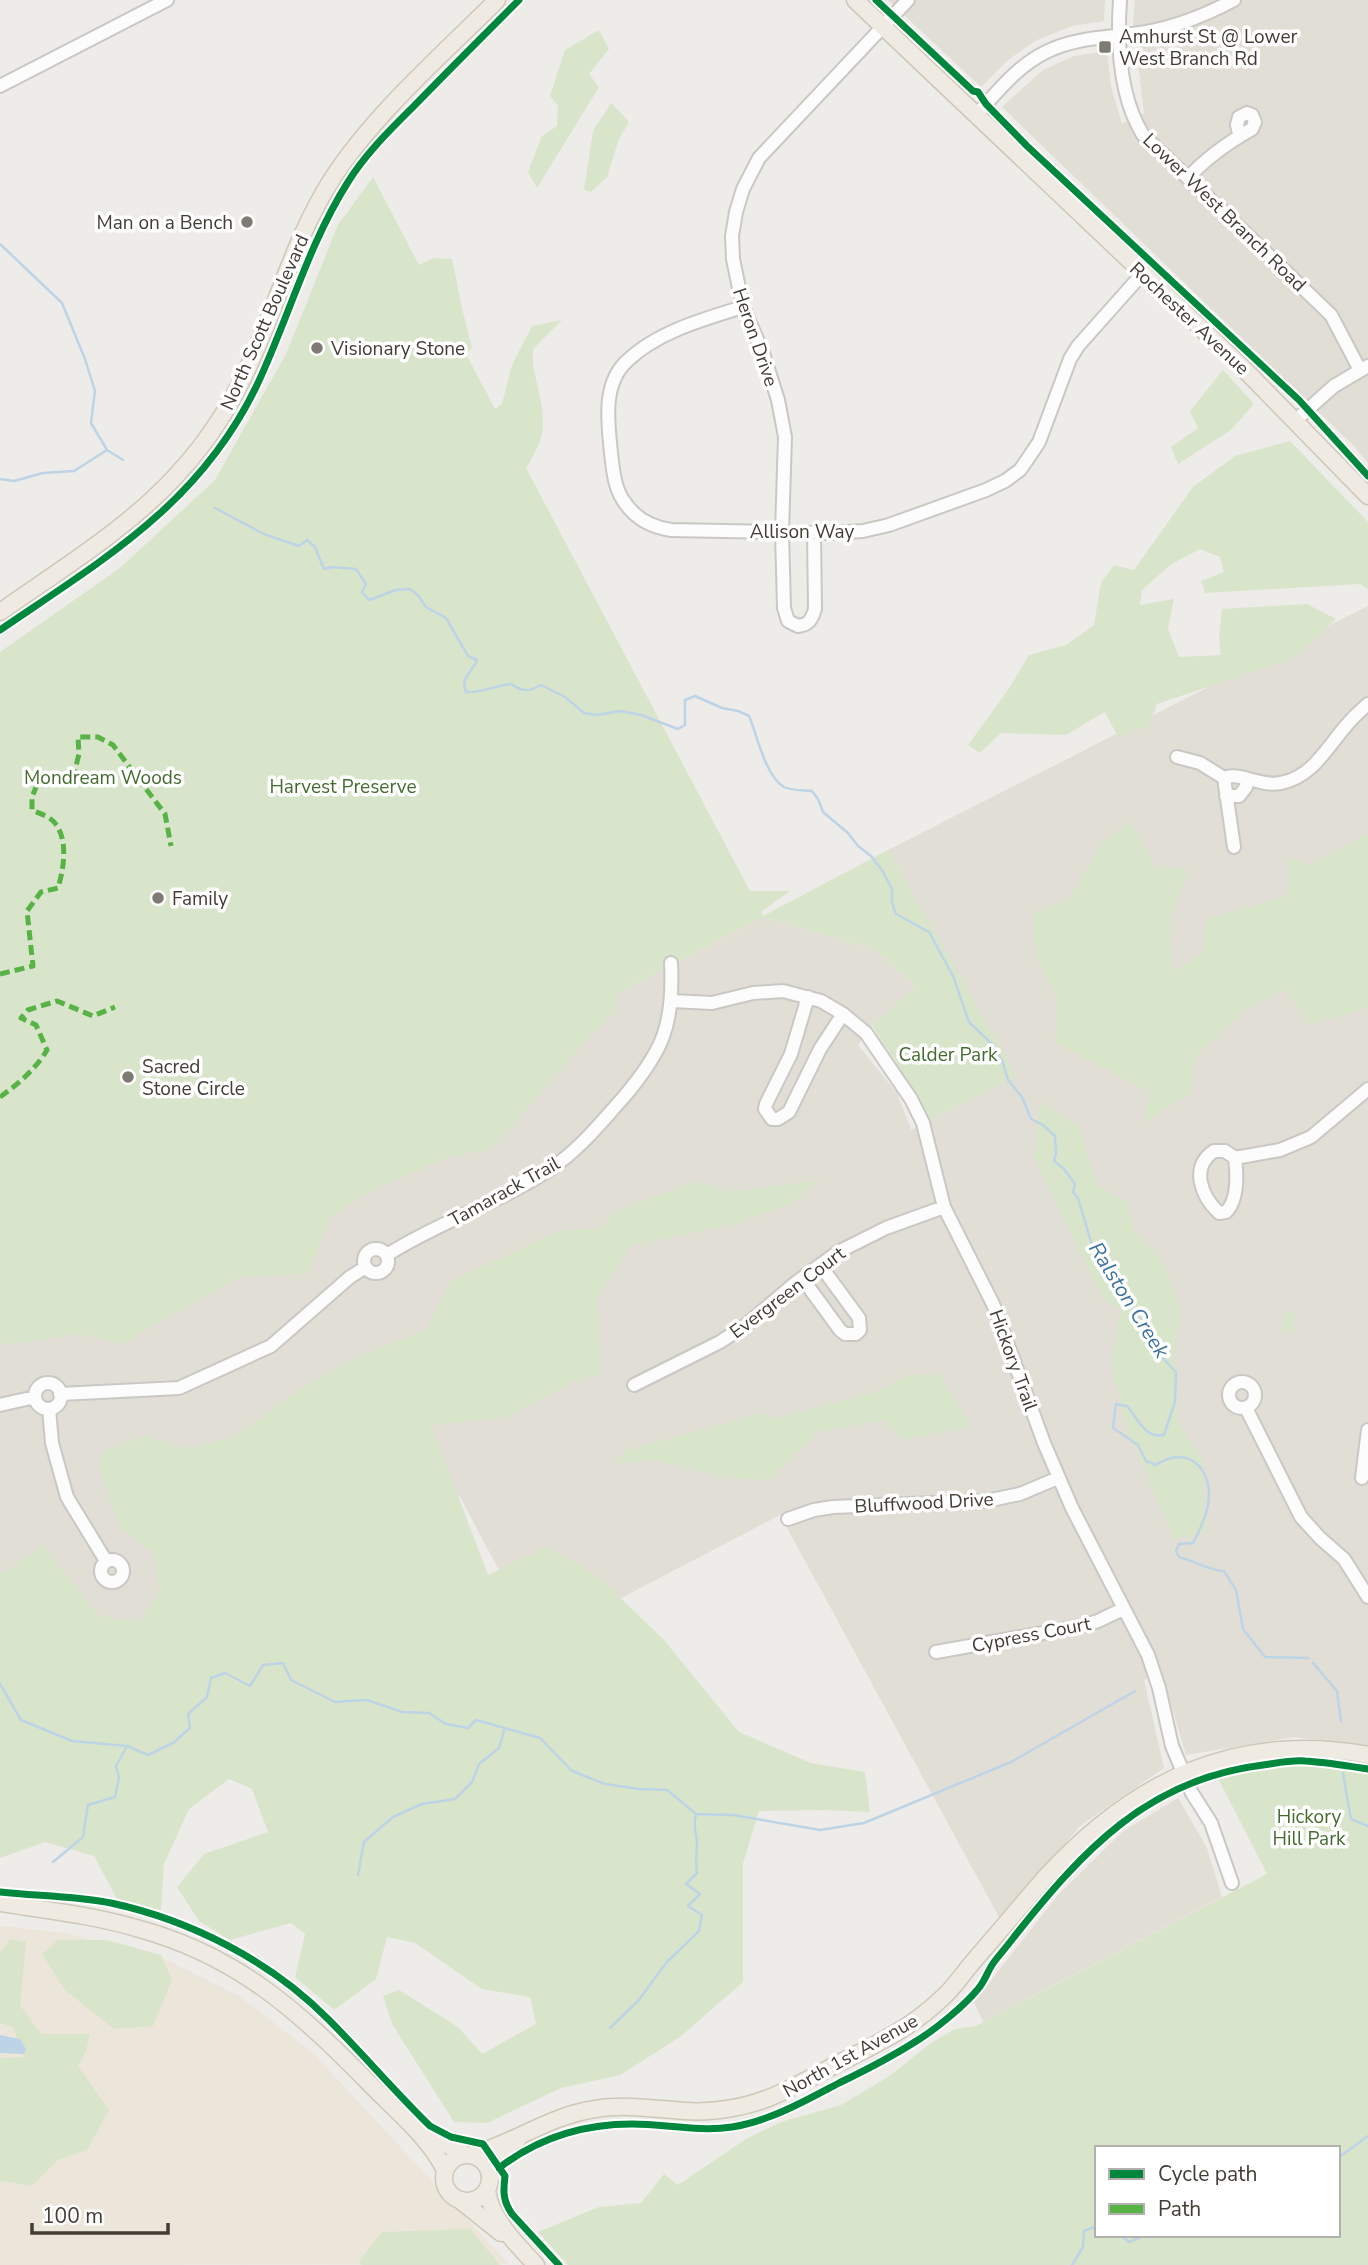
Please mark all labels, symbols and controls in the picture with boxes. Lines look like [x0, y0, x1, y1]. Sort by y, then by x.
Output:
place label: Amhurst St @ Lower West Branch Rd [1119, 24, 1297, 72]
marker: Amhurst St @ Lower West Branch Rd [1097, 39, 1113, 55]
street label: Lower West Branch Road [1137, 128, 1312, 298]
place label: Man on a Bench [96, 210, 233, 236]
marker: Man on a Bench [239, 214, 255, 230]
street label: North Scott Boulevard [214, 230, 315, 414]
street label: Rochester Avenue [1124, 256, 1255, 381]
street label: Heron Drive [726, 285, 784, 390]
place label: Visionary Stone [330, 336, 465, 362]
marker: Visionary Stone [309, 340, 325, 356]
street label: Allison Way [750, 519, 854, 545]
park label: Mondream Woods [24, 765, 182, 791]
park label: Harvest Preserve [269, 774, 417, 800]
place label: Family [172, 886, 228, 912]
marker: Family [150, 890, 166, 906]
park label: Calder Park [899, 1042, 998, 1068]
place label: Sacred Stone Circle [142, 1054, 245, 1102]
marker: Sacred Stone Circle [120, 1069, 136, 1085]
street label: Tamarack Trail [444, 1150, 565, 1233]
water label: Ralston Creek [1082, 1237, 1176, 1364]
street label: Evergreen Court [725, 1241, 851, 1345]
street label: Hickory Trail [983, 1306, 1044, 1415]
street label: Bluffwood Drive [854, 1486, 994, 1520]
street label: Cypress Court [970, 1611, 1093, 1659]
park label: Hickory Hill Park [1273, 1804, 1346, 1852]
street label: North 1st Avenue [778, 2008, 923, 2104]
legend [1095, 2146, 1340, 2237]
text: Cycle path [1158, 2160, 1257, 2188]
scale bar [32, 2192, 168, 2236]
text: Path [1158, 2195, 1201, 2223]
text: 100 m [42, 2202, 103, 2230]

